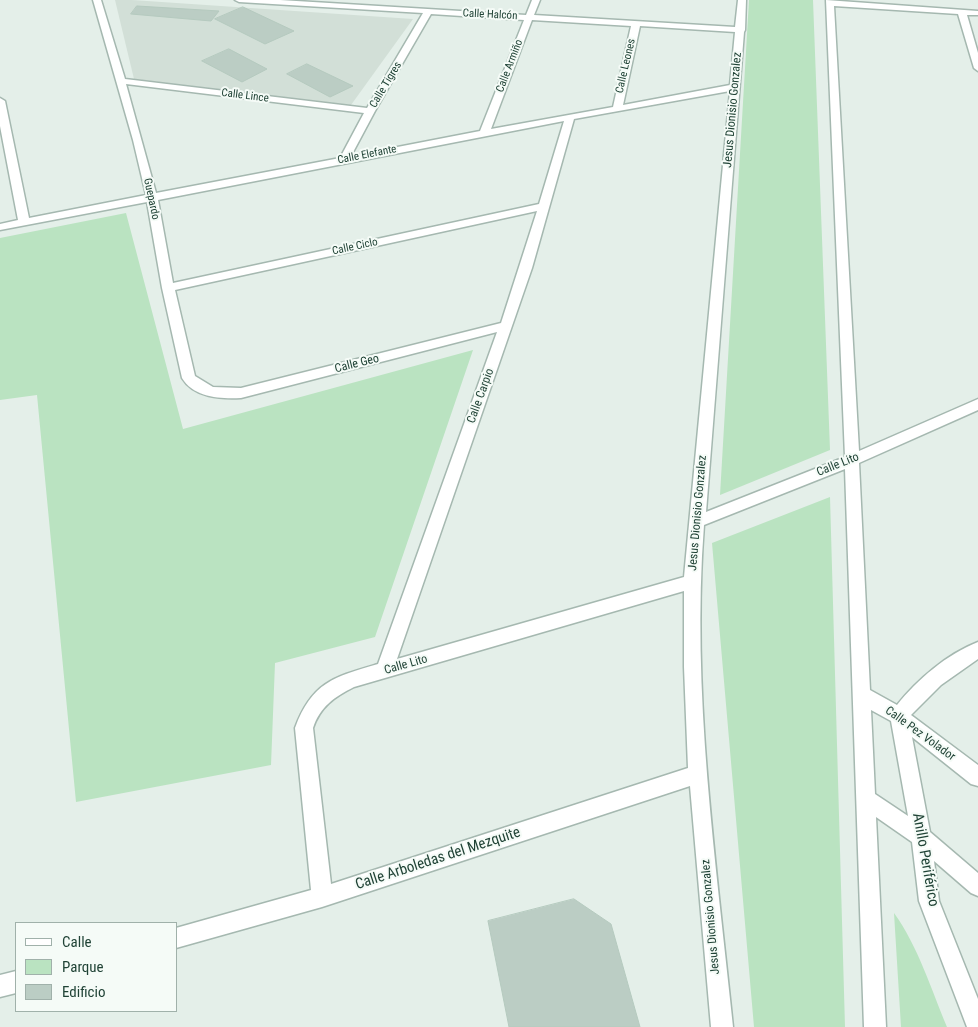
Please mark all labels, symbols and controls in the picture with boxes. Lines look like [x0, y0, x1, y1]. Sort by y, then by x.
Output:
street label: Calle Halcón [462, 7, 518, 23]
street label: Calle Leones [613, 37, 639, 95]
street label: Calle Armiño [494, 38, 526, 94]
street label: Jesus Dionisio Gonzalez [721, 52, 745, 168]
street label: Calle Tigres [367, 60, 405, 110]
street label: Calle Lince [221, 87, 269, 105]
street label: Calle Elefante [336, 143, 398, 167]
street label: Guepardo [140, 177, 162, 221]
street label: Calle Ciclo [331, 236, 379, 258]
street label: Calle Geo [333, 352, 381, 376]
street label: Calle Carpio [464, 367, 498, 425]
street label: Calle Lito [815, 450, 861, 480]
street label: Jesus Dionisio Gonzalez [686, 455, 710, 571]
street label: Calle Lito [383, 652, 429, 678]
street label: Calle Pez Volador [882, 704, 958, 764]
street label: Anillo Periférico [908, 812, 942, 908]
street label: Calle Arboledas del Mezquite [353, 824, 523, 894]
street label: Jesus Dionisio Gonzalez [699, 859, 723, 975]
legend [15, 922, 178, 1012]
text: Calle [62, 933, 92, 951]
text: Parque [62, 958, 104, 976]
text: Edificio [62, 983, 105, 1001]

